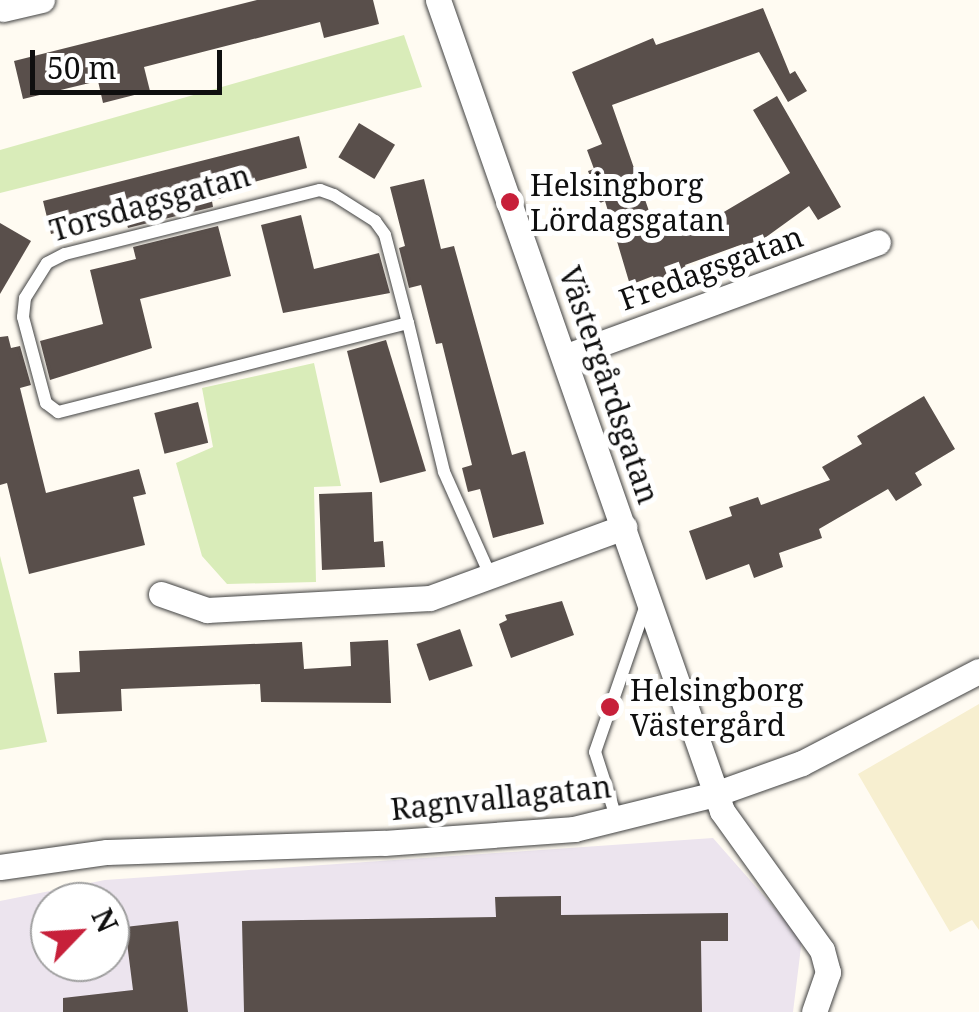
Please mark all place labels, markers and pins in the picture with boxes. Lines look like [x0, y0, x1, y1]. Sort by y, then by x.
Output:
place label: Helsingborg Lördagsgatan [530, 167, 725, 238]
marker: Helsingborg Lördagsgatan [499, 191, 521, 213]
place label: Helsingborg Västergård [630, 672, 804, 742]
marker: Helsingborg Västergård [599, 696, 621, 718]

